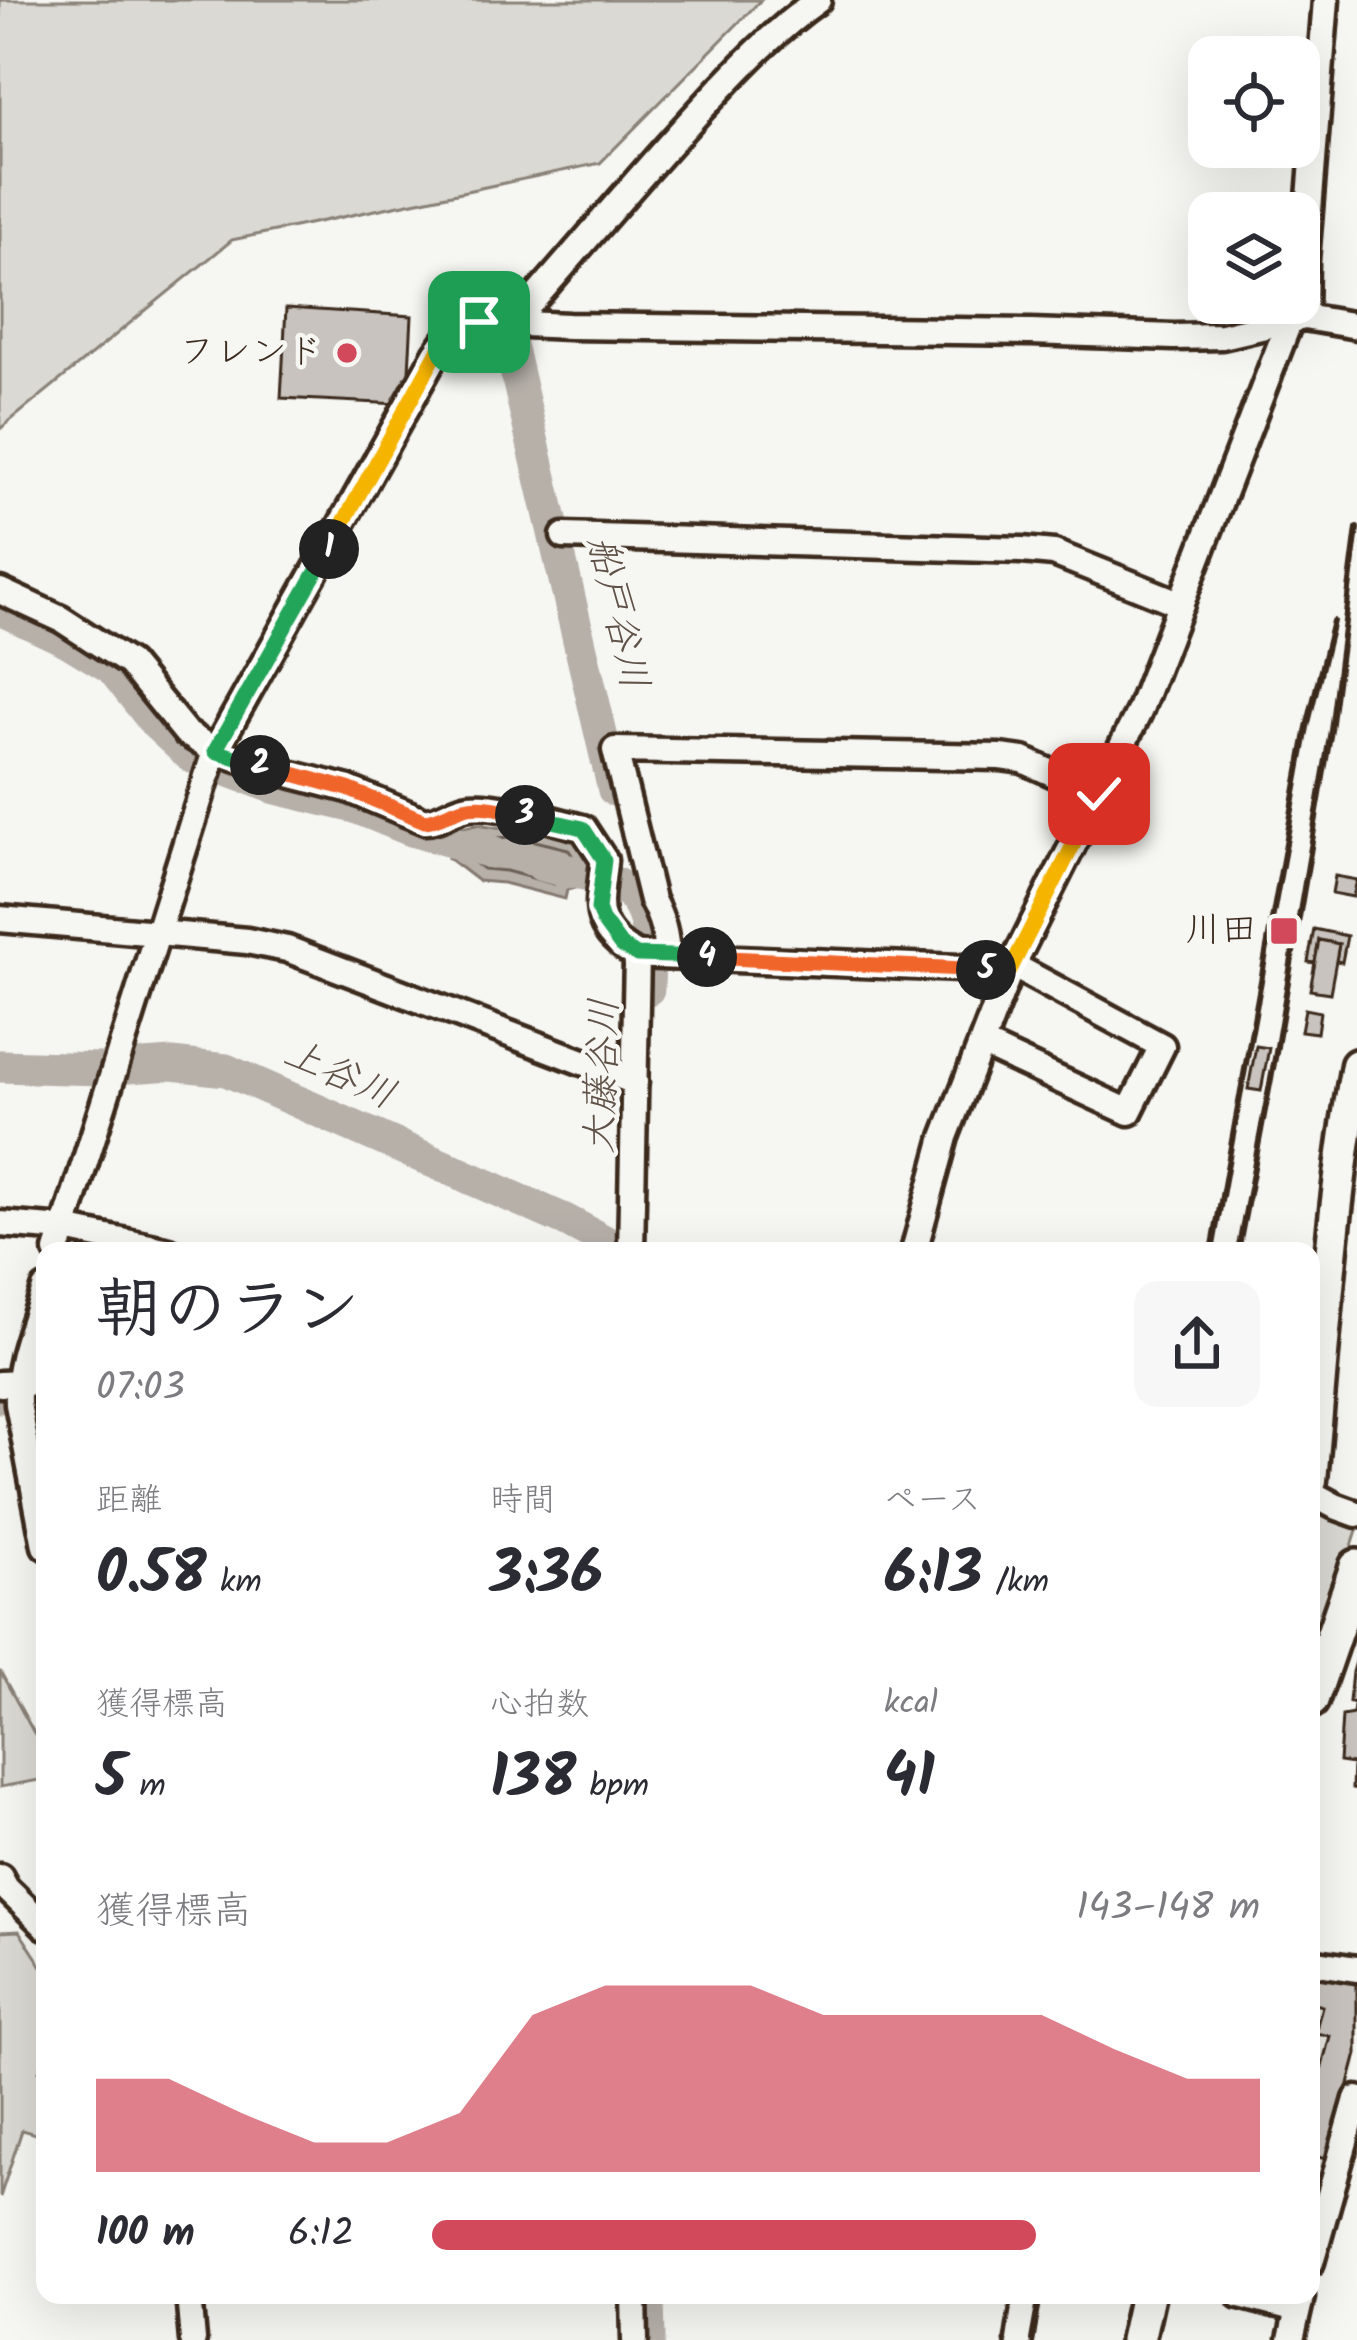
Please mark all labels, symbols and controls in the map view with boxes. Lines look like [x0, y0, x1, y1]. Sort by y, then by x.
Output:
map controls [1188, 36, 1320, 324]
button: locate [1188, 36, 1320, 168]
button: layers [1188, 192, 1320, 324]
pin [428, 271, 530, 373]
icon: arrive [446, 289, 512, 355]
place label: フレンド [179, 325, 323, 382]
marker: フレンド [334, 340, 360, 366]
pin: 1 [299, 519, 359, 579]
text: 1 [324, 522, 334, 575]
water label: 船戸谷川 [568, 530, 664, 696]
pin: 2 [230, 735, 290, 795]
text: 2 [250, 738, 270, 791]
pin [1048, 743, 1150, 845]
icon: check [1066, 761, 1132, 827]
pin: 3 [495, 785, 555, 845]
text: 3 [516, 788, 534, 841]
place label: 川田 [1185, 903, 1257, 960]
marker: 川田 [1268, 915, 1300, 947]
pin: 4 [677, 927, 737, 987]
text: 4 [698, 930, 716, 983]
pin: 5 [956, 940, 1016, 1000]
text: 5 [978, 943, 994, 996]
water label: 大藤谷川 [570, 997, 638, 1155]
water label: 上谷川 [273, 1024, 405, 1128]
text: 朝のラン [96, 1260, 360, 1365]
button: share [1134, 1281, 1260, 1407]
text: 07:03 [96, 1358, 185, 1420]
text: 距離 [96, 1475, 162, 1528]
text: 時間 [490, 1475, 556, 1528]
text: ペース [884, 1475, 981, 1528]
text: 0.58 [96, 1528, 207, 1624]
text: 3:36 [490, 1528, 603, 1624]
text: 6:13 [884, 1528, 982, 1624]
text: km [207, 1557, 262, 1610]
text: /km [982, 1557, 1049, 1610]
text: kcal [884, 1678, 938, 1731]
text: 獲得標高 [96, 1679, 228, 1732]
text: 心拍数 [490, 1679, 589, 1732]
text: 41 [884, 1731, 935, 1827]
text: 5 [96, 1732, 126, 1828]
text: 138 [490, 1732, 576, 1828]
text: m [126, 1761, 166, 1814]
text: bpm [576, 1761, 649, 1814]
text: 143–148 m [1076, 1878, 1260, 1940]
text: 獲得標高 [96, 1882, 252, 1944]
text: 100 m [96, 2204, 195, 2266]
text: 6:12 [288, 2204, 354, 2266]

